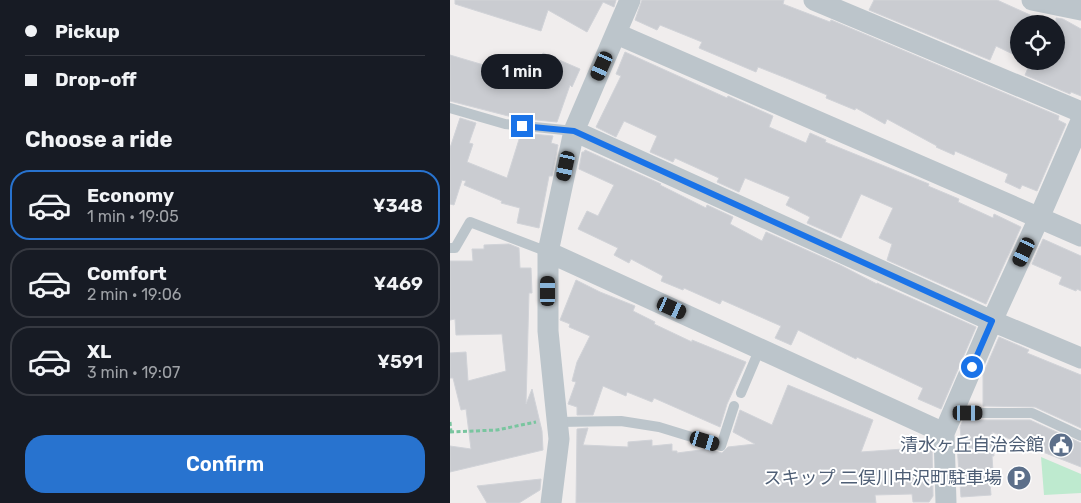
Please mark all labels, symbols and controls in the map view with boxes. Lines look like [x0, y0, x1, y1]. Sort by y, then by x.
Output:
map controls [1010, 15, 1065, 70]
button: locate [1010, 15, 1065, 70]
text: Pickup [55, 20, 120, 43]
car [589, 49, 614, 83]
callout: 1 min [481, 54, 563, 88]
text: 1 min [502, 62, 542, 81]
text: Drop-off [55, 68, 137, 91]
route end [511, 115, 533, 137]
text: Choose a ride [25, 126, 172, 153]
car [555, 150, 576, 182]
icon: car [27, 183, 72, 228]
text: Economy [87, 184, 174, 207]
text: ¥348 [373, 194, 423, 217]
text: 1 min · 19:05 [87, 207, 179, 226]
car [1010, 235, 1037, 269]
icon: car [27, 261, 72, 306]
text: Comfort [87, 262, 167, 285]
text: ¥469 [374, 272, 423, 295]
car [540, 276, 555, 306]
text: 2 min · 19:06 [87, 285, 181, 304]
car [655, 295, 688, 321]
icon: car [27, 339, 72, 384]
text: XL [87, 340, 111, 363]
text: ¥591 [377, 350, 423, 373]
route start [961, 356, 983, 378]
text: 3 min · 19:07 [87, 363, 180, 382]
car [953, 406, 983, 421]
car [688, 429, 721, 453]
public building icon: 清水ヶ丘自治会館 [1048, 432, 1074, 458]
place label: 清水ヶ丘自治会館 [900, 434, 1044, 456]
button: Confirm [25, 435, 425, 493]
parking icon: スキップ 二俣川中沢町駐車場 [1006, 465, 1032, 491]
place label: スキップ 二俣川中沢町駐車場 [764, 467, 1002, 489]

